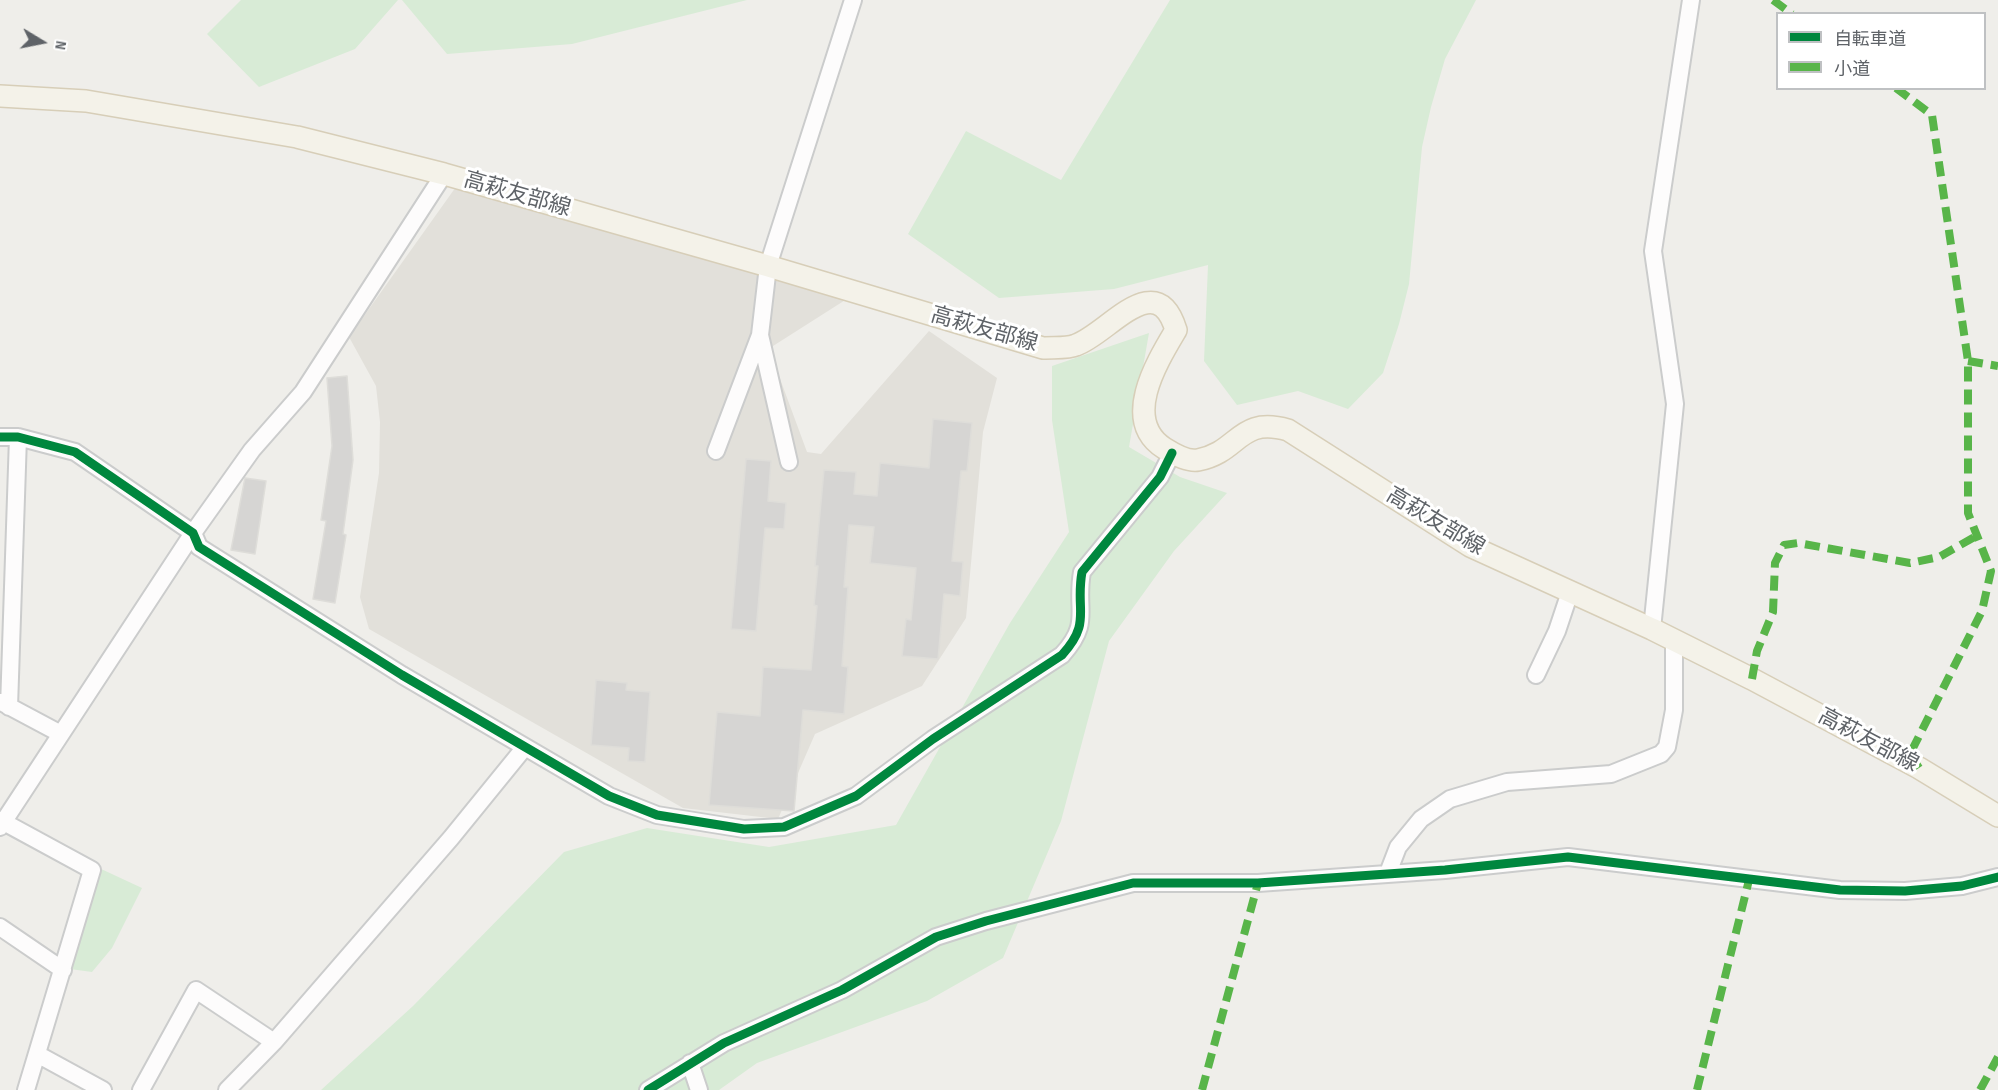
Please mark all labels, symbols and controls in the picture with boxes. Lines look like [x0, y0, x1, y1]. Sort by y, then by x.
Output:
north arrow [12, 12, 72, 72]
legend [1776, 12, 1986, 90]
text: 自転車道 [1834, 29, 1906, 50]
text: N [50, 39, 70, 51]
text: 小道 [1834, 59, 1870, 80]
street label: 高萩友部線 [460, 167, 574, 223]
street label: 高萩友部線 [927, 302, 1041, 358]
street label: 高萩友部線 [1381, 482, 1489, 562]
street label: 高萩友部線 [1813, 704, 1923, 778]

